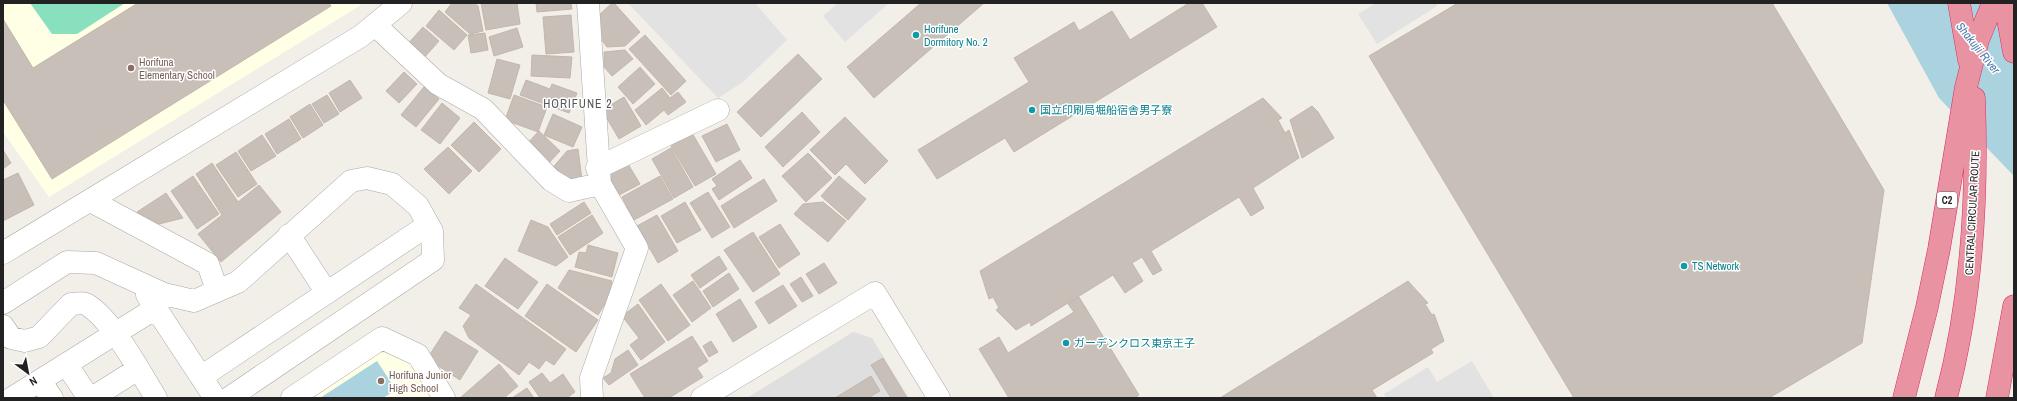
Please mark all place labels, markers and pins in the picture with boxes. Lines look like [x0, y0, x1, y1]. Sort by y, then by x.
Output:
place label: Horifune Dormitory No. 2 [924, 22, 988, 49]
marker: Horifune Dormitory No. 2 [911, 30, 921, 40]
place label: Horifuna Elementary School [139, 55, 215, 82]
marker: Horifuna Elementary School [126, 63, 136, 73]
place label: 国立印刷局堀船宿舎男子寮 [1040, 103, 1172, 117]
marker: 国立印刷局堀船宿舎男子寮 [1027, 105, 1037, 115]
place label: TS Network [1692, 259, 1740, 273]
marker: TS Network [1679, 261, 1689, 271]
place label: ガーデンクロス東京王子 [1074, 336, 1195, 350]
marker: ガーデンクロス東京王子 [1061, 338, 1071, 348]
place label: Horifuna Junior High School [389, 368, 451, 395]
marker: Horifuna Junior High School [376, 376, 386, 386]

